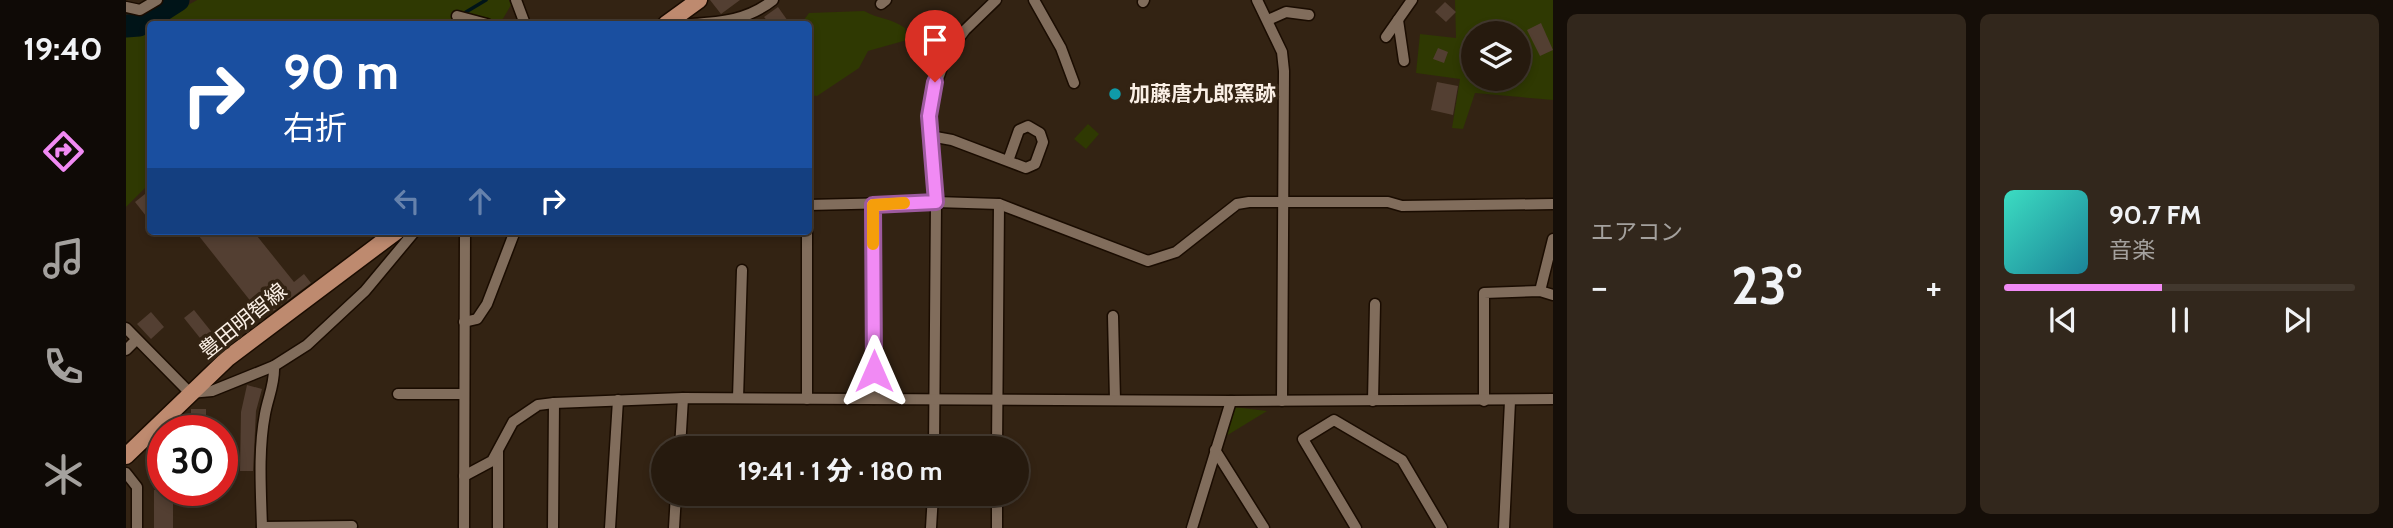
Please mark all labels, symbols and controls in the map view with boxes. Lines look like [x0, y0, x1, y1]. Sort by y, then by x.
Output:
pin [905, 10, 965, 82]
icon: arrive [916, 21, 954, 59]
map controls [1461, 21, 1531, 91]
button: layers [1461, 21, 1531, 91]
text: 19:40 [23, 29, 103, 68]
text: 90 m [283, 42, 399, 101]
icon: right [168, 49, 259, 140]
place label: 加藤唐九郎窯跡 [1129, 81, 1276, 106]
marker: 加藤唐九郎窯跡 [1107, 86, 1123, 102]
text: 右折 [283, 108, 347, 147]
icon: directions [39, 127, 88, 176]
icon: left [388, 182, 426, 220]
icon: ahead [461, 182, 499, 220]
icon: right [534, 182, 572, 220]
text: 90.7 FM [2109, 199, 2201, 231]
text: エアコン [1591, 218, 1683, 246]
icon: music [39, 234, 88, 283]
text: 音楽 [2109, 236, 2155, 264]
text: 23° [1731, 254, 1802, 317]
text: − [1591, 263, 1608, 310]
text: + [1925, 263, 1942, 310]
street label: 豊田明智線 [194, 278, 291, 363]
icon: previous [2044, 301, 2082, 339]
icon: pause [2161, 301, 2199, 339]
icon: next [2278, 301, 2316, 339]
position arrow [837, 334, 911, 408]
icon: phone [39, 342, 88, 391]
speed limit sign: 30 [147, 415, 238, 506]
icon: climate [39, 450, 88, 499]
text: 19:41 · 1 分 · 180 m [738, 455, 942, 487]

